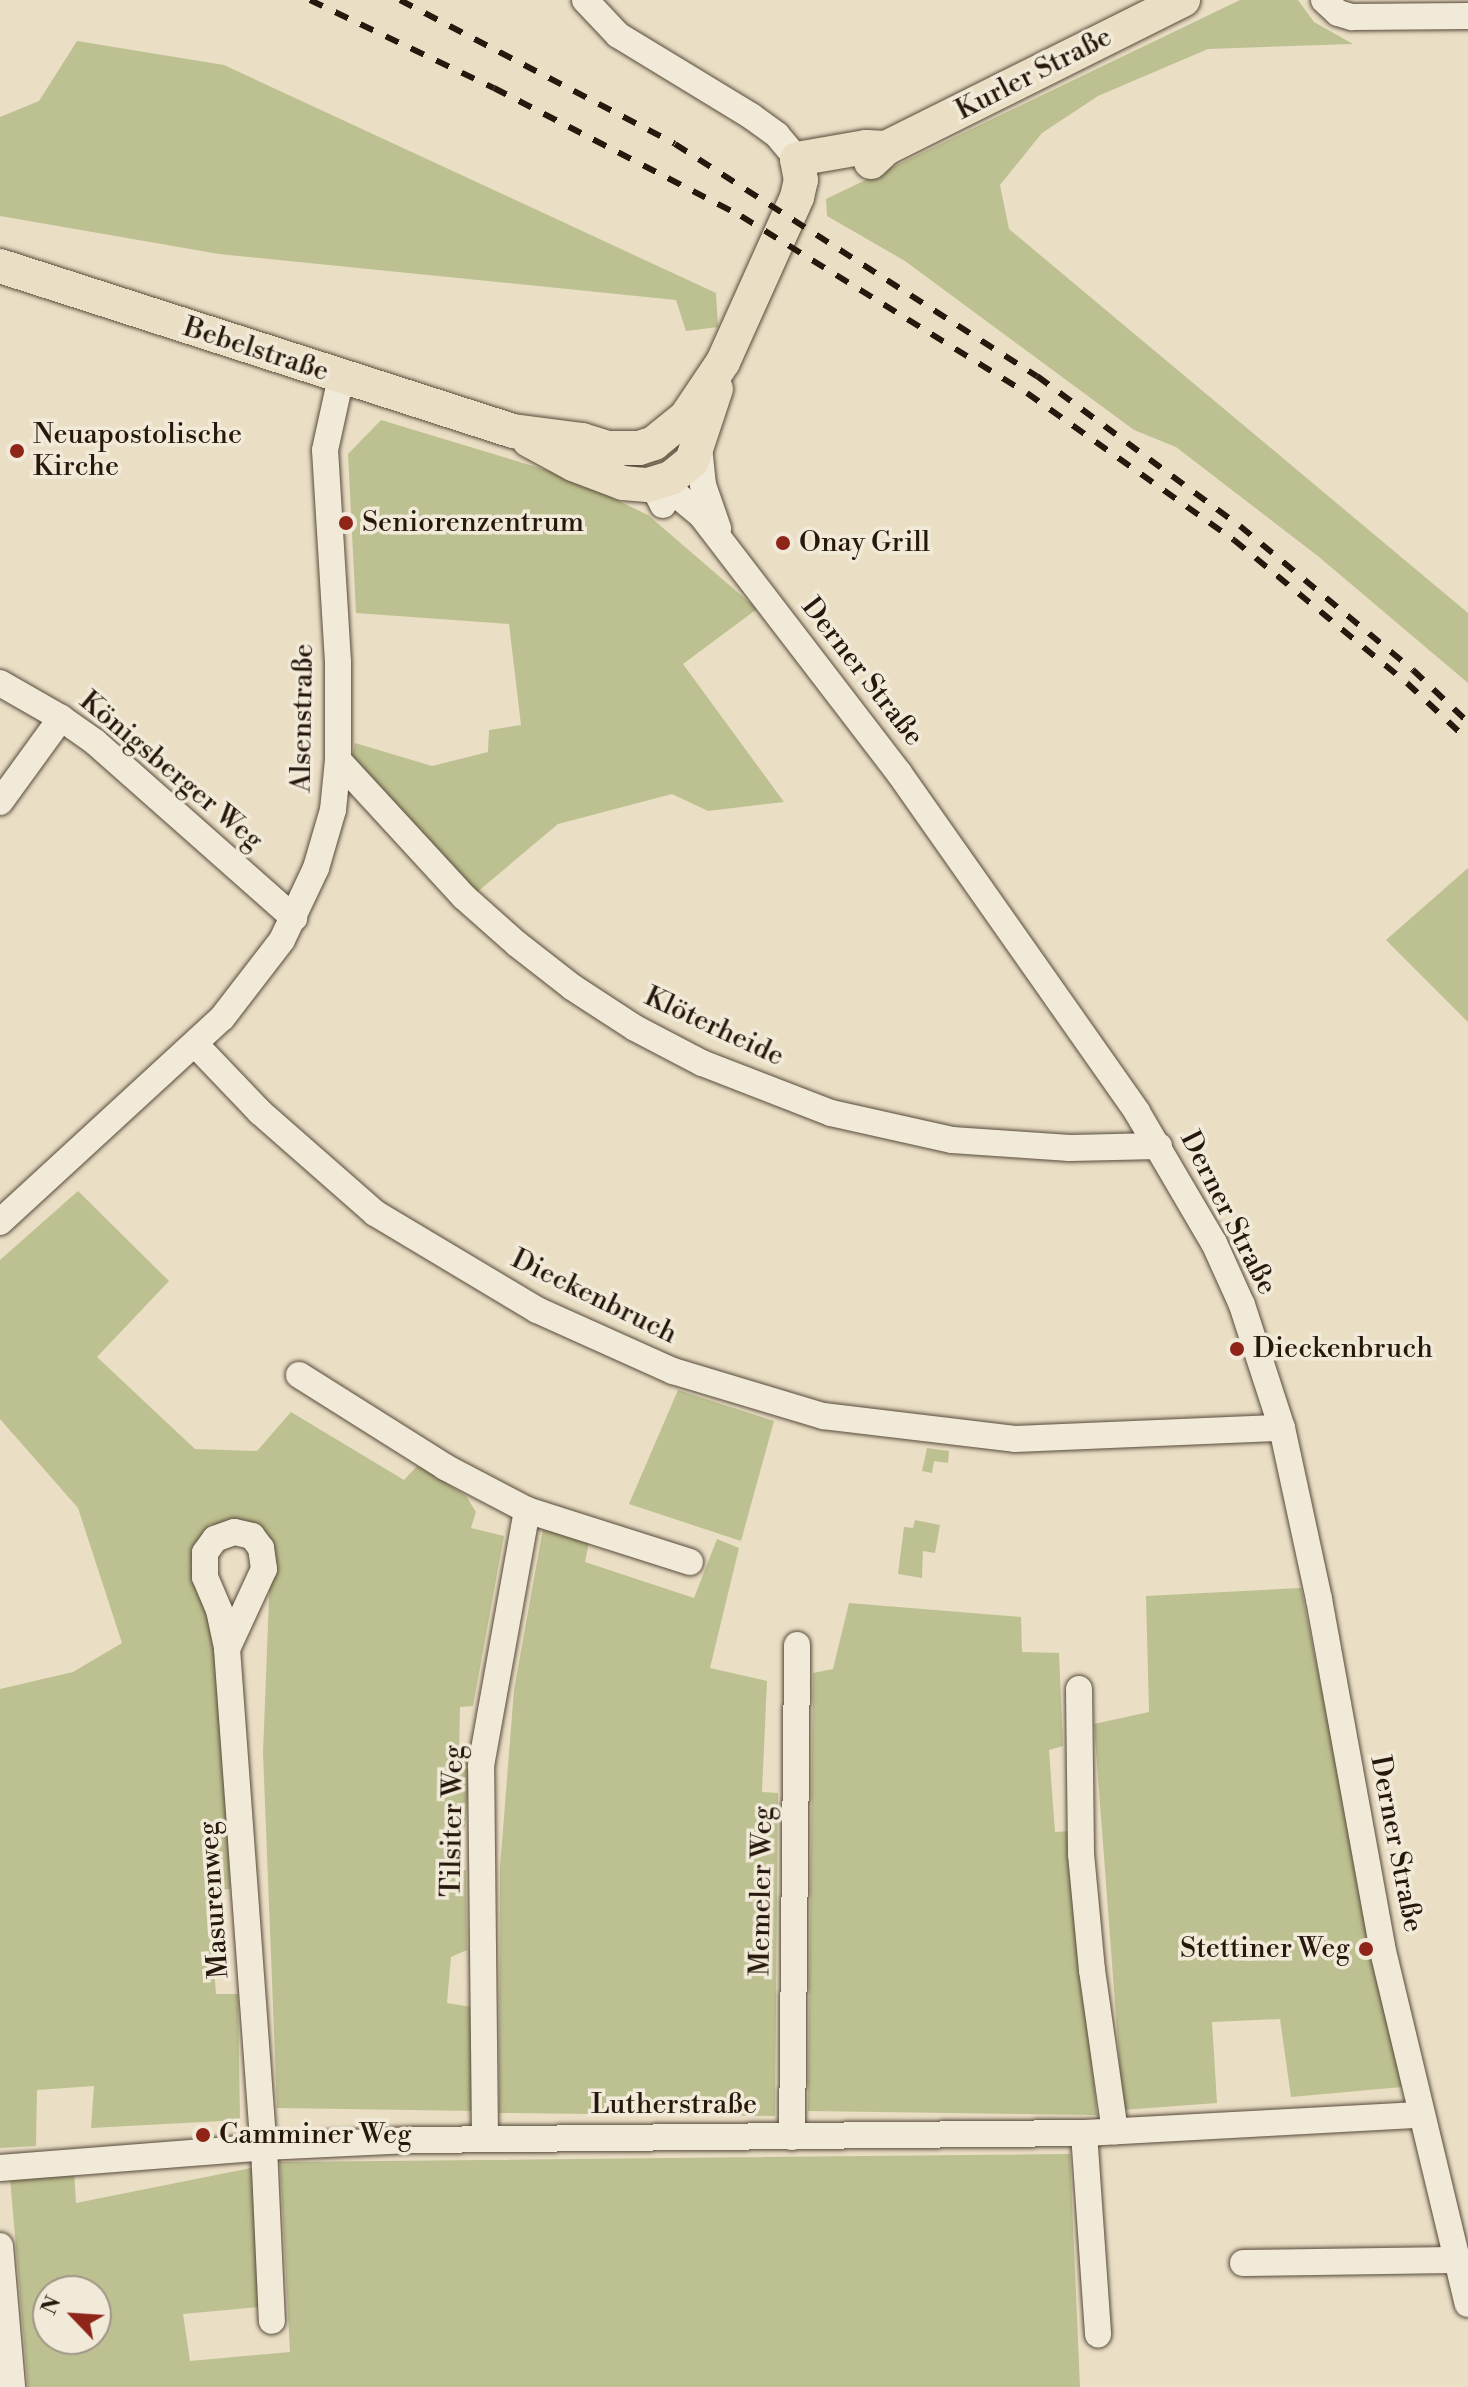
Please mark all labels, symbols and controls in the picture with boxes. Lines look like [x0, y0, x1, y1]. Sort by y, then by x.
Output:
street label: Kurler Straße [950, 20, 1118, 128]
street label: Bebelstraße [179, 311, 333, 389]
place label: Neuapostolische Kirche [33, 418, 242, 484]
marker: Neuapostolische Kirche [8, 442, 26, 460]
place label: Seniorenzentrum [362, 506, 584, 540]
marker: Seniorenzentrum [337, 514, 355, 532]
place label: Onay Grill [799, 526, 930, 560]
marker: Onay Grill [774, 534, 792, 552]
street label: Derner Straße [794, 591, 930, 753]
street label: Alsenstraße [285, 643, 321, 793]
street label: Königsberger Weg [72, 685, 270, 857]
street label: Klöterheide [639, 980, 789, 1074]
street label: Derner Straße [1172, 1126, 1284, 1300]
street label: Dieckenbruch [506, 1242, 682, 1352]
place label: Dieckenbruch [1253, 1332, 1433, 1366]
marker: Dieckenbruch [1228, 1340, 1246, 1358]
street label: Tilsiter Weg [435, 1745, 471, 1897]
street label: Derner Straße [1362, 1753, 1430, 1935]
street label: Memeler Weg [744, 1806, 780, 1976]
street label: Masurenweg [192, 1820, 236, 1980]
place label: Stettiner Weg [1180, 1932, 1350, 1966]
marker: Stettiner Weg [1357, 1940, 1375, 1958]
street label: Lutherstraße [591, 2088, 757, 2122]
place label: Camminer Weg [219, 2118, 412, 2152]
marker: Camminer Weg [194, 2126, 212, 2144]
north arrow [32, 2275, 112, 2355]
text: N [36, 2292, 68, 2319]

